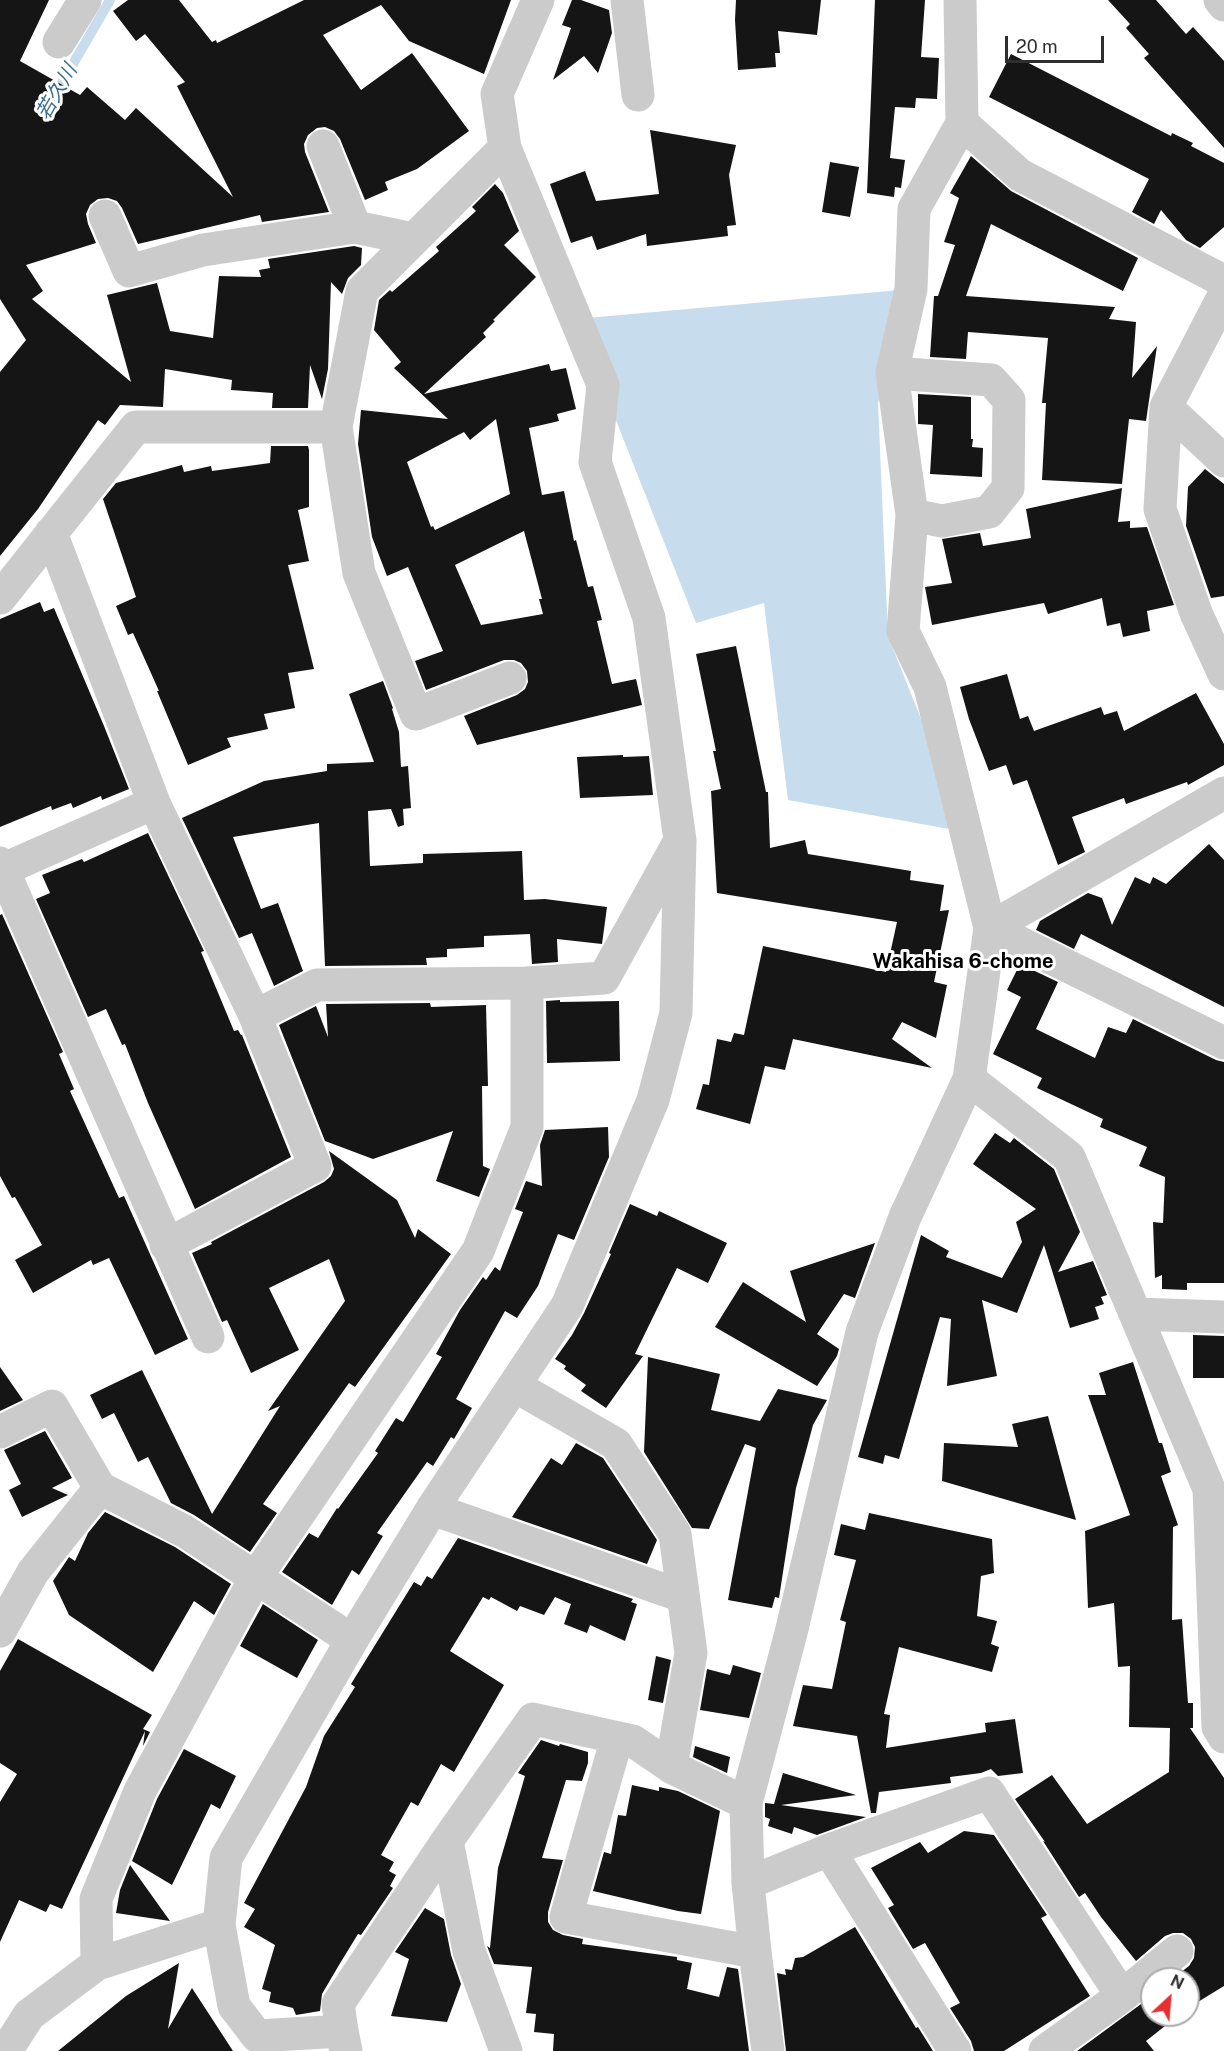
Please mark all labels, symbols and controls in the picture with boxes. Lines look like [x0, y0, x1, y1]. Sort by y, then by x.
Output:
scale bar [1008, 24, 1107, 62]
text: 20 m [1016, 36, 1058, 57]
water label: 若久川 [32, 60, 82, 124]
district label: Wakahisa 6-chome [873, 950, 1053, 974]
north arrow [1140, 1967, 1200, 2027]
text: N [1167, 1971, 1187, 1993]

